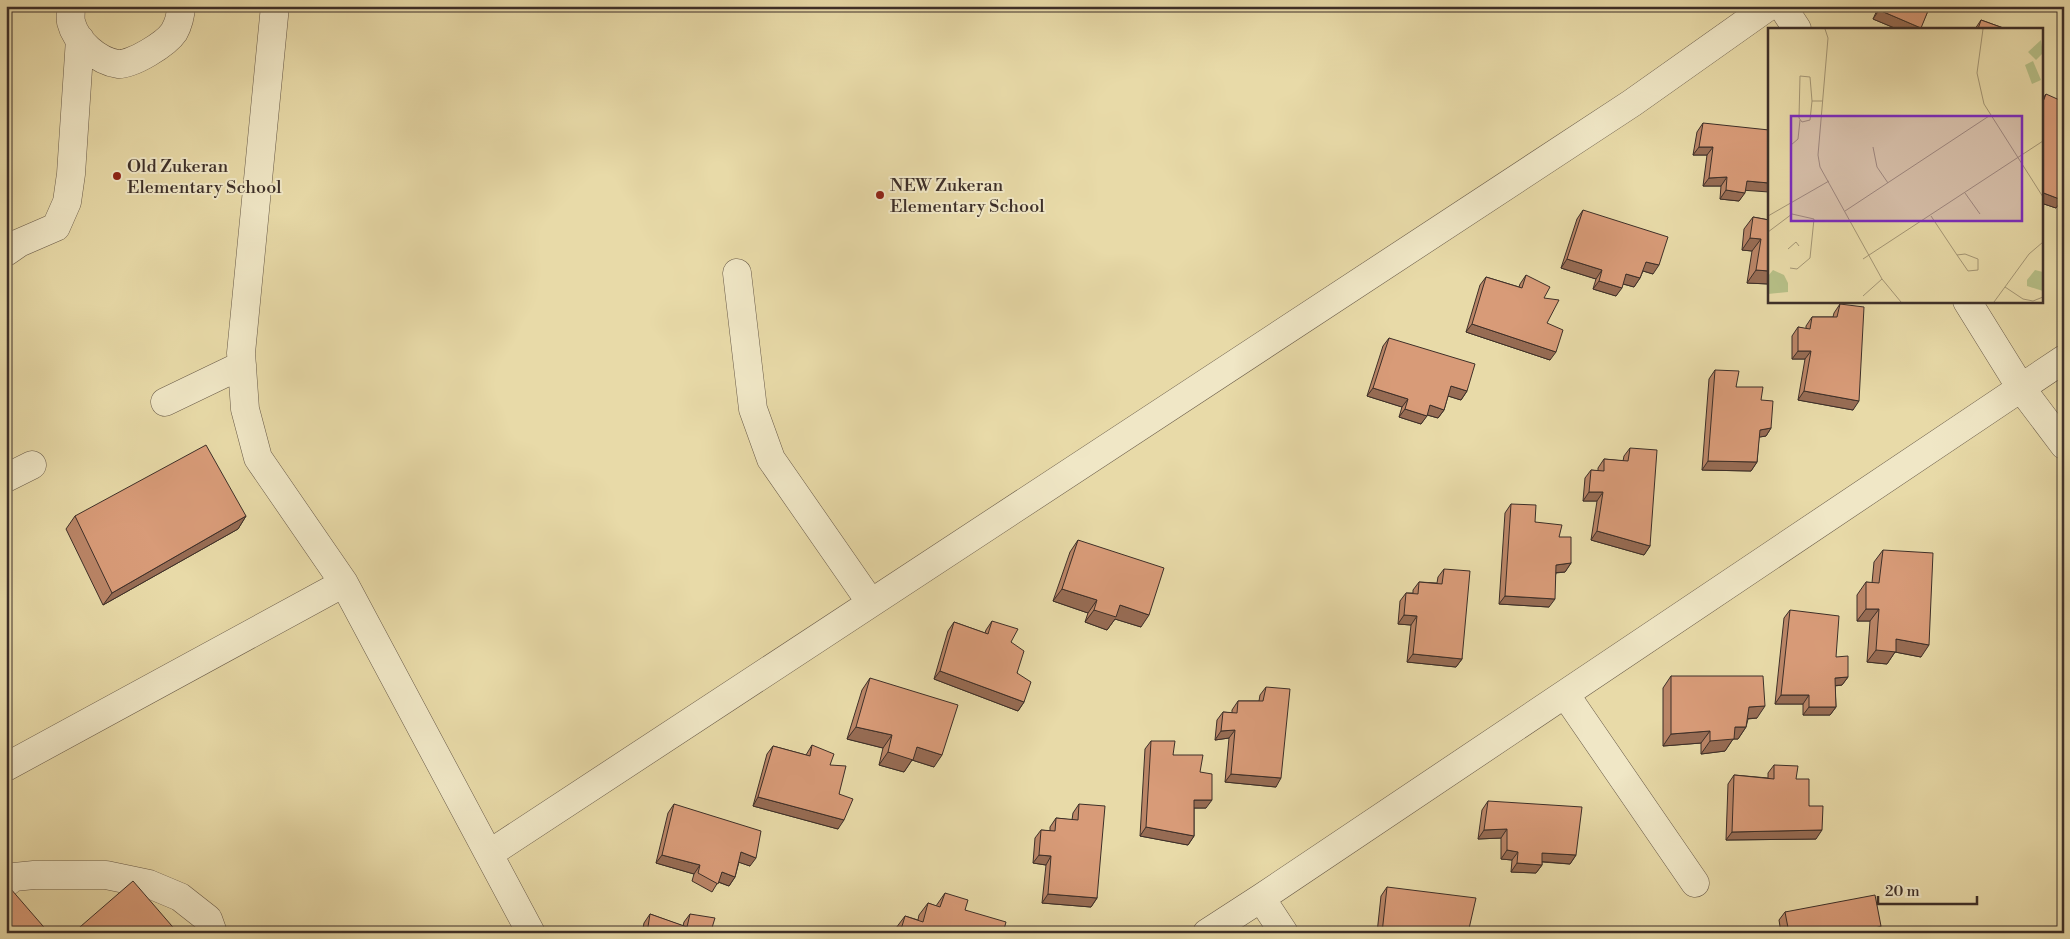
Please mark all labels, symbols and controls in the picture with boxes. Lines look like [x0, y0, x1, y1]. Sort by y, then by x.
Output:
inset map [1768, 28, 2042, 302]
place label: Old Zukeran Elementary School [127, 155, 282, 199]
marker: Old Zukeran Elementary School [111, 170, 123, 182]
place label: NEW Zukeran Elementary School [890, 174, 1045, 218]
marker: NEW Zukeran Elementary School [874, 189, 886, 201]
scale bar [1878, 874, 1976, 906]
text: 20 m [1885, 882, 1920, 901]

